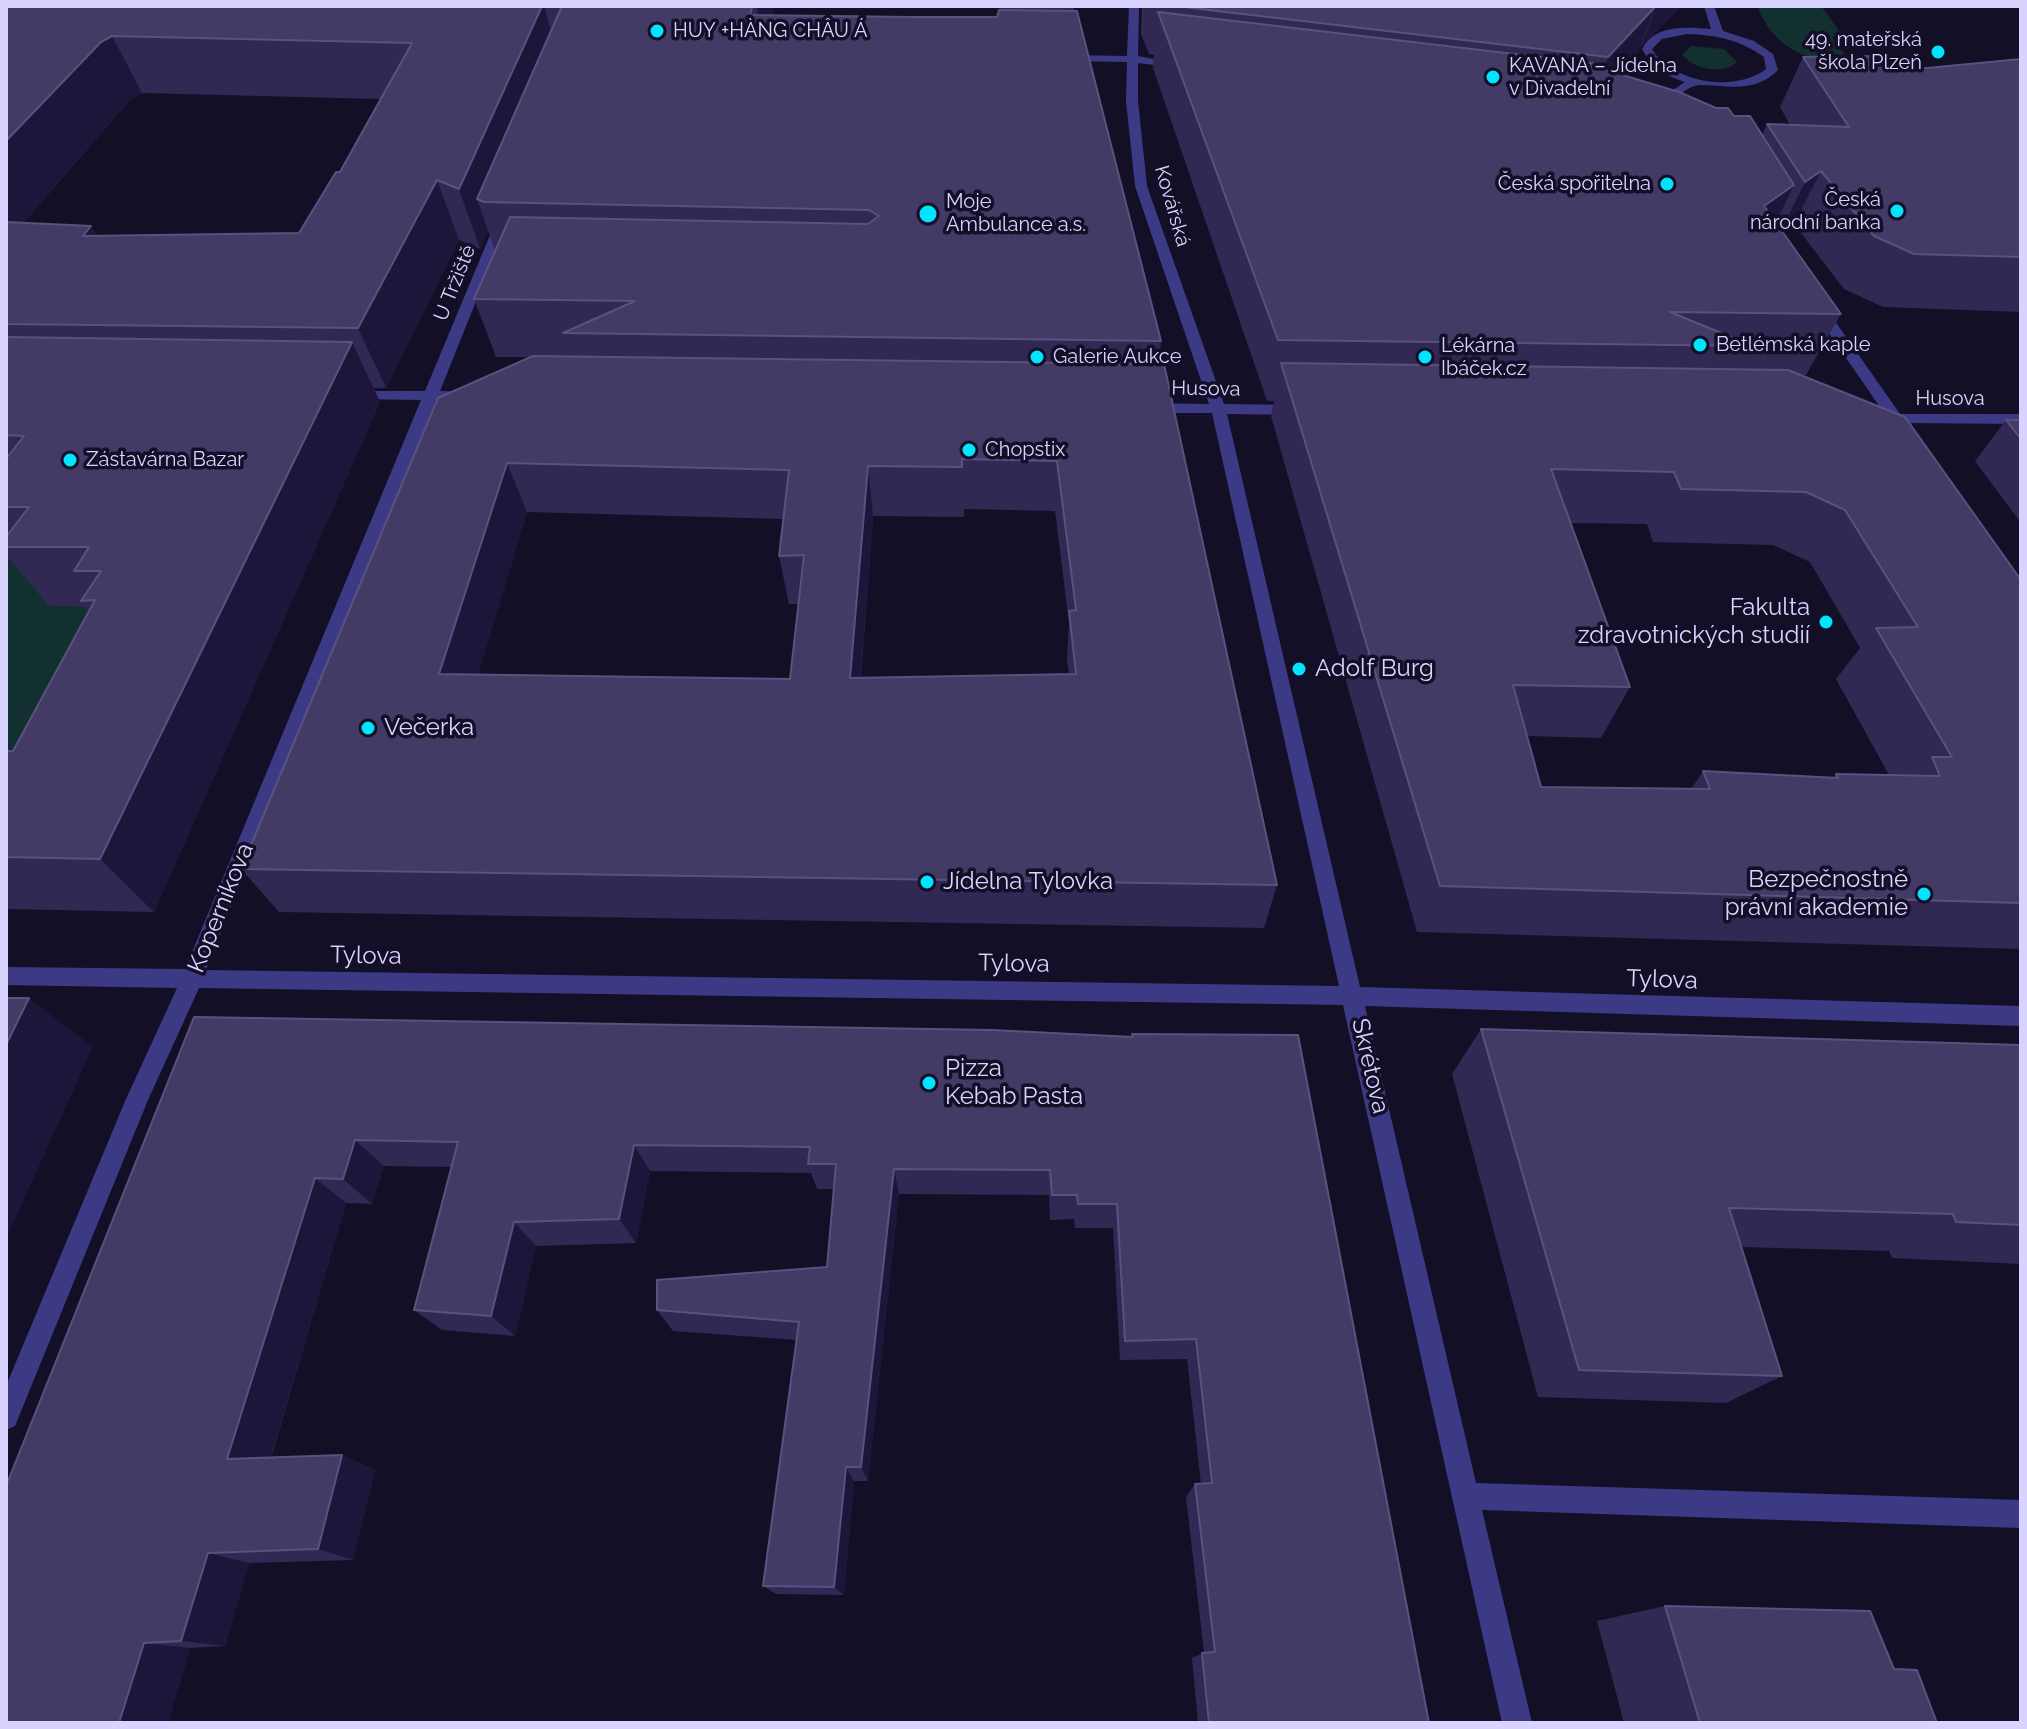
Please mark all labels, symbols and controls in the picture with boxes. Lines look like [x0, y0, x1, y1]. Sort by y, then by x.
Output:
place label: HUY +HÀNG CHÂU Á [673, 19, 868, 43]
marker: HUY +HÀNG CHÂU Á [648, 22, 666, 40]
place label: 49. mateřská škola Plzeň [1805, 28, 1922, 75]
marker: 49. mateřská škola Plzeň [1929, 43, 1947, 61]
place label: KAVANA – Jídelna v Divadelní [1509, 54, 1677, 101]
marker: KAVANA – Jídelna v Divadelní [1484, 68, 1502, 86]
street label: Kovářská [1149, 163, 1195, 249]
place label: Česká spořitelna [1498, 172, 1651, 196]
marker: Česká spořitelna [1658, 175, 1676, 193]
place label: Česká národní banka [1750, 188, 1881, 235]
place label: Moje Ambulance a.s. [946, 190, 1086, 237]
marker: Česká národní banka [1888, 202, 1906, 220]
marker: Moje Ambulance a.s. [917, 203, 939, 225]
street label: U Tržiště [429, 242, 481, 324]
place label: Betlémská kaple [1716, 333, 1870, 357]
place label: Lékárna Ibáček.cz [1441, 334, 1527, 381]
marker: Betlémská kaple [1691, 336, 1709, 354]
place label: Galerie Aukce [1053, 345, 1181, 369]
marker: Galerie Aukce [1028, 348, 1046, 366]
marker: Lékárna Ibáček.cz [1416, 348, 1434, 366]
street label: Husova [1171, 376, 1241, 402]
street label: Husova [1915, 387, 1985, 411]
place label: Chopstix [985, 438, 1065, 462]
marker: Chopstix [960, 441, 978, 459]
place label: Zástavárna Bazar [86, 448, 244, 472]
marker: Zástavárna Bazar [61, 451, 79, 469]
place label: Fakulta zdravotnických studií [1578, 594, 1810, 650]
marker: Fakulta zdravotnických studií [1817, 613, 1835, 631]
place label: Adolf Burg [1315, 655, 1434, 683]
marker: Adolf Burg [1290, 660, 1308, 678]
place label: Večerka [384, 714, 474, 742]
marker: Večerka [359, 719, 377, 737]
street label: Koperníkova [182, 839, 260, 977]
place label: Bezpečnostně právní akademie [1725, 866, 1908, 922]
place label: Jídelna Tylovka [943, 868, 1113, 896]
marker: Jídelna Tylovka [918, 873, 936, 891]
marker: Bezpečnostně právní akademie [1915, 885, 1933, 903]
street label: Tylova [330, 941, 402, 971]
street label: Tylova [978, 949, 1050, 979]
street label: Tylova [1626, 964, 1698, 996]
street label: Skrétova [1345, 1016, 1395, 1116]
place label: Pizza Kebab Pasta [945, 1055, 1083, 1111]
marker: Pizza Kebab Pasta [920, 1074, 938, 1092]

